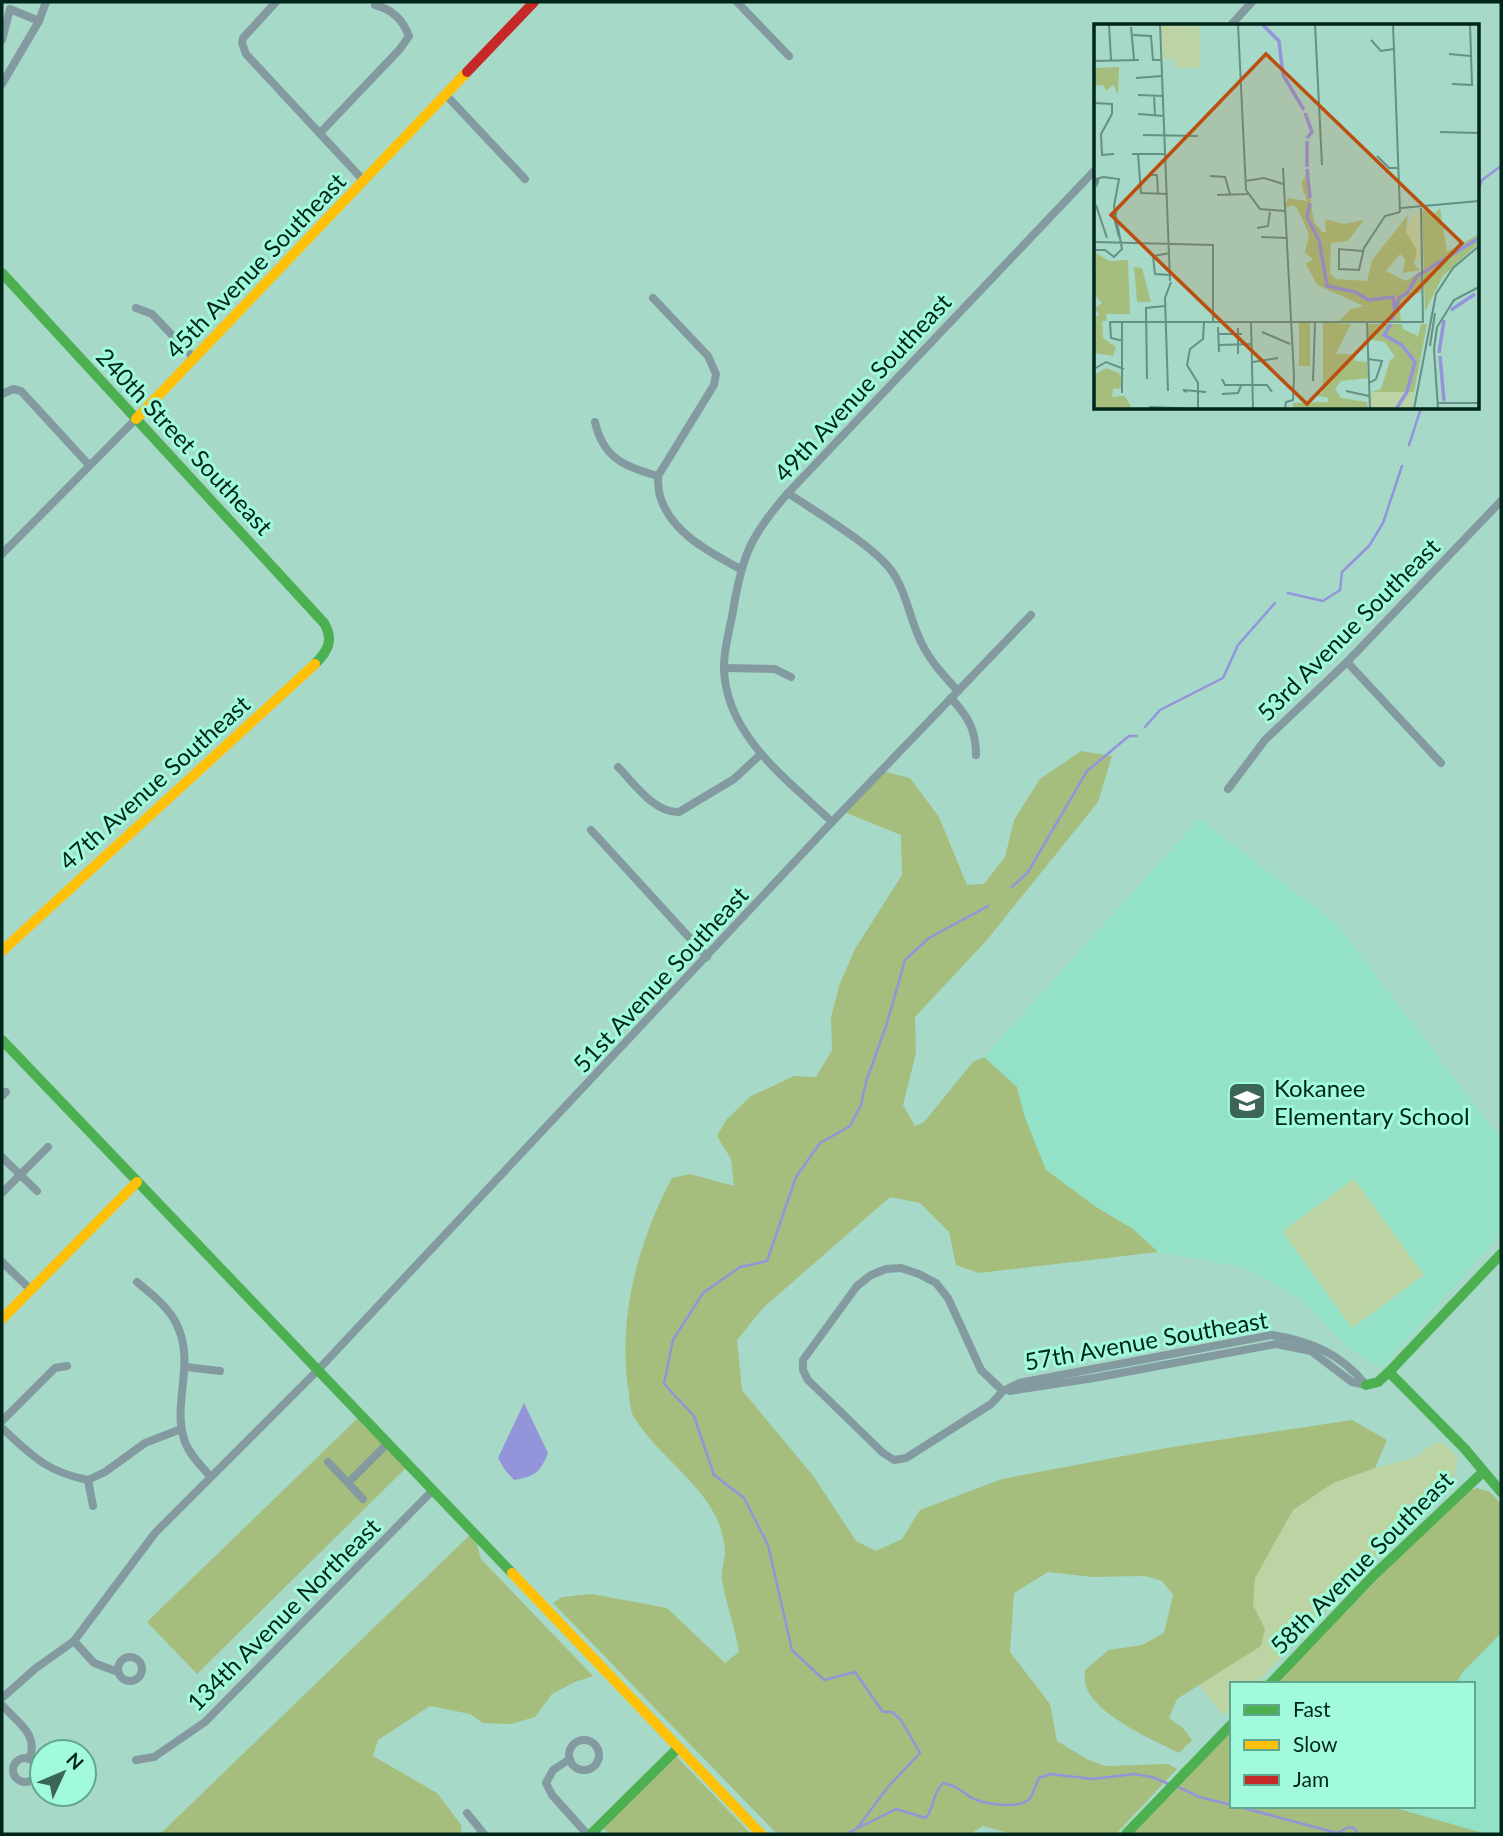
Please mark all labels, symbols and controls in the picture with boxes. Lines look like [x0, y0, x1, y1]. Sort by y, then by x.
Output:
inset map [1094, 24, 1478, 410]
street label: 45th Avenue Southeast [159, 166, 351, 364]
street label: 49th Avenue Southeast [767, 287, 957, 487]
street label: 240th Street Southeast [91, 342, 279, 541]
street label: 53rd Avenue Southeast [1251, 531, 1446, 726]
street label: 47th Avenue Southeast [53, 689, 256, 875]
street label: 51st Avenue Southeast [566, 880, 754, 1078]
place label: Kokanee Elementary School [1274, 1073, 1470, 1130]
school or university icon: Kokanee Elementary School [1226, 1080, 1268, 1122]
street label: 57th Avenue Southeast [1022, 1304, 1270, 1376]
street label: 58th Avenue Southeast [1264, 1464, 1459, 1659]
street label: 134th Avenue Northeast [181, 1511, 386, 1716]
legend [1230, 1682, 1475, 1808]
text: Fast [1293, 1696, 1331, 1721]
text: Slow [1293, 1731, 1338, 1756]
north arrow [28, 1738, 98, 1808]
text: N [62, 1748, 89, 1774]
text: Jam [1293, 1766, 1329, 1791]

